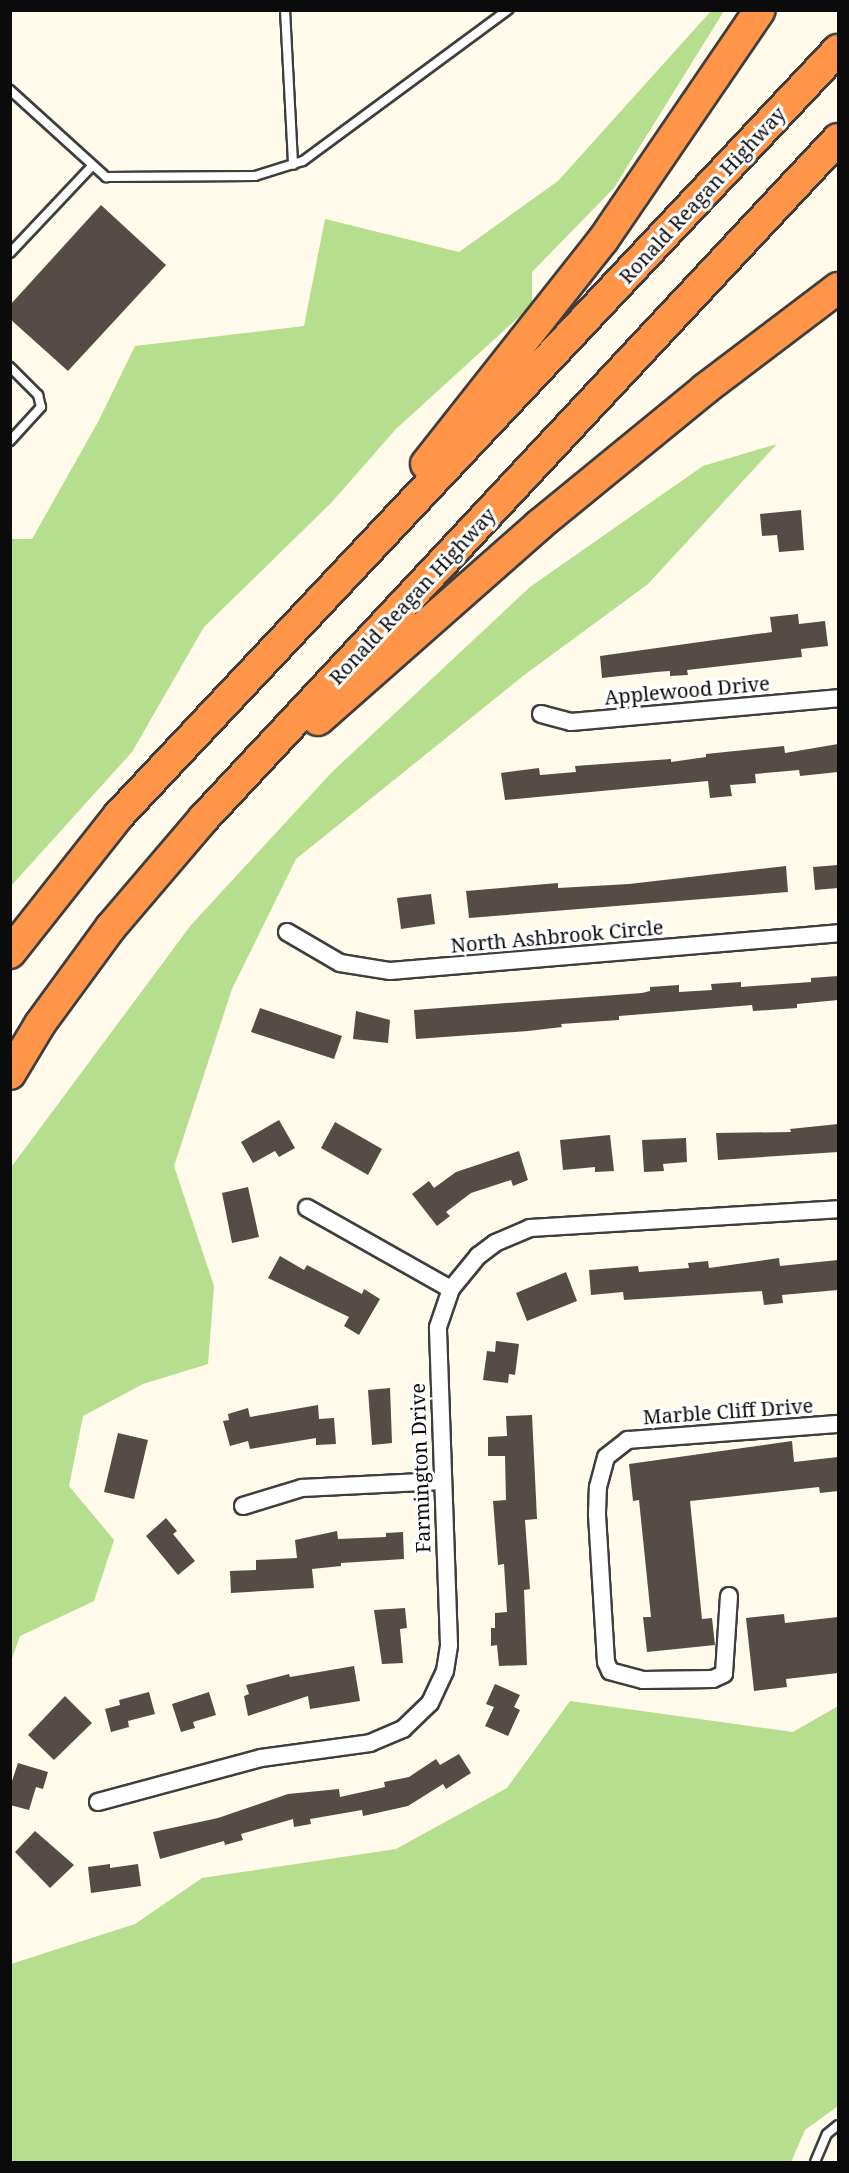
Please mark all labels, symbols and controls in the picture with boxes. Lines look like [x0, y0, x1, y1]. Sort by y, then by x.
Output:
street label: Ronald Reagan Highway [614, 102, 790, 288]
street label: Ronald Reagan Highway [324, 503, 500, 689]
street label: Applewood Drive [603, 671, 771, 709]
street label: North Ashbrook Circle [450, 915, 664, 957]
street label: Farmington Drive [405, 1383, 435, 1553]
street label: Marble Cliff Drive [642, 1393, 814, 1429]

